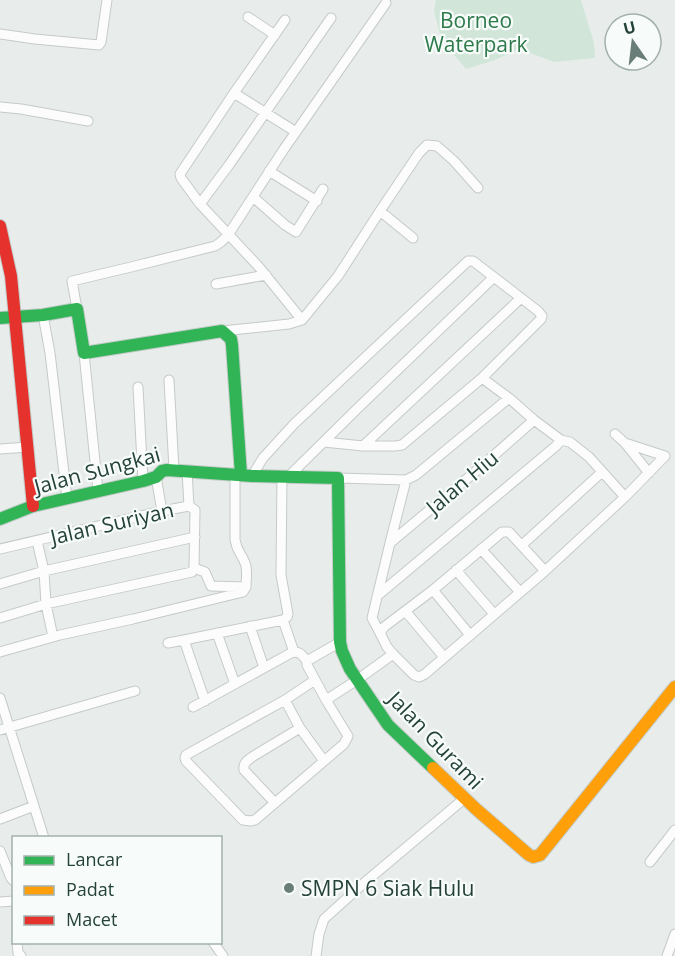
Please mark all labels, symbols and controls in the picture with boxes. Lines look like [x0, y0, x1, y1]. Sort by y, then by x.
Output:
park label: Borneo Waterpark [424, 6, 528, 58]
north arrow [603, 12, 663, 72]
text: U [621, 15, 638, 40]
street label: Jalan Sungkai [29, 440, 163, 501]
street label: Jalan Hiu [418, 444, 504, 522]
street label: Jalan Suriyan [46, 495, 177, 551]
street label: Jalan Gurami [381, 684, 490, 795]
legend [12, 836, 222, 944]
text: Lancar [66, 847, 123, 871]
place label: SMPN 6 Siak Hulu [301, 874, 474, 902]
text: Padat [66, 877, 114, 901]
marker: SMPN 6 Siak Hulu [282, 881, 296, 895]
text: Macet [66, 907, 117, 931]

